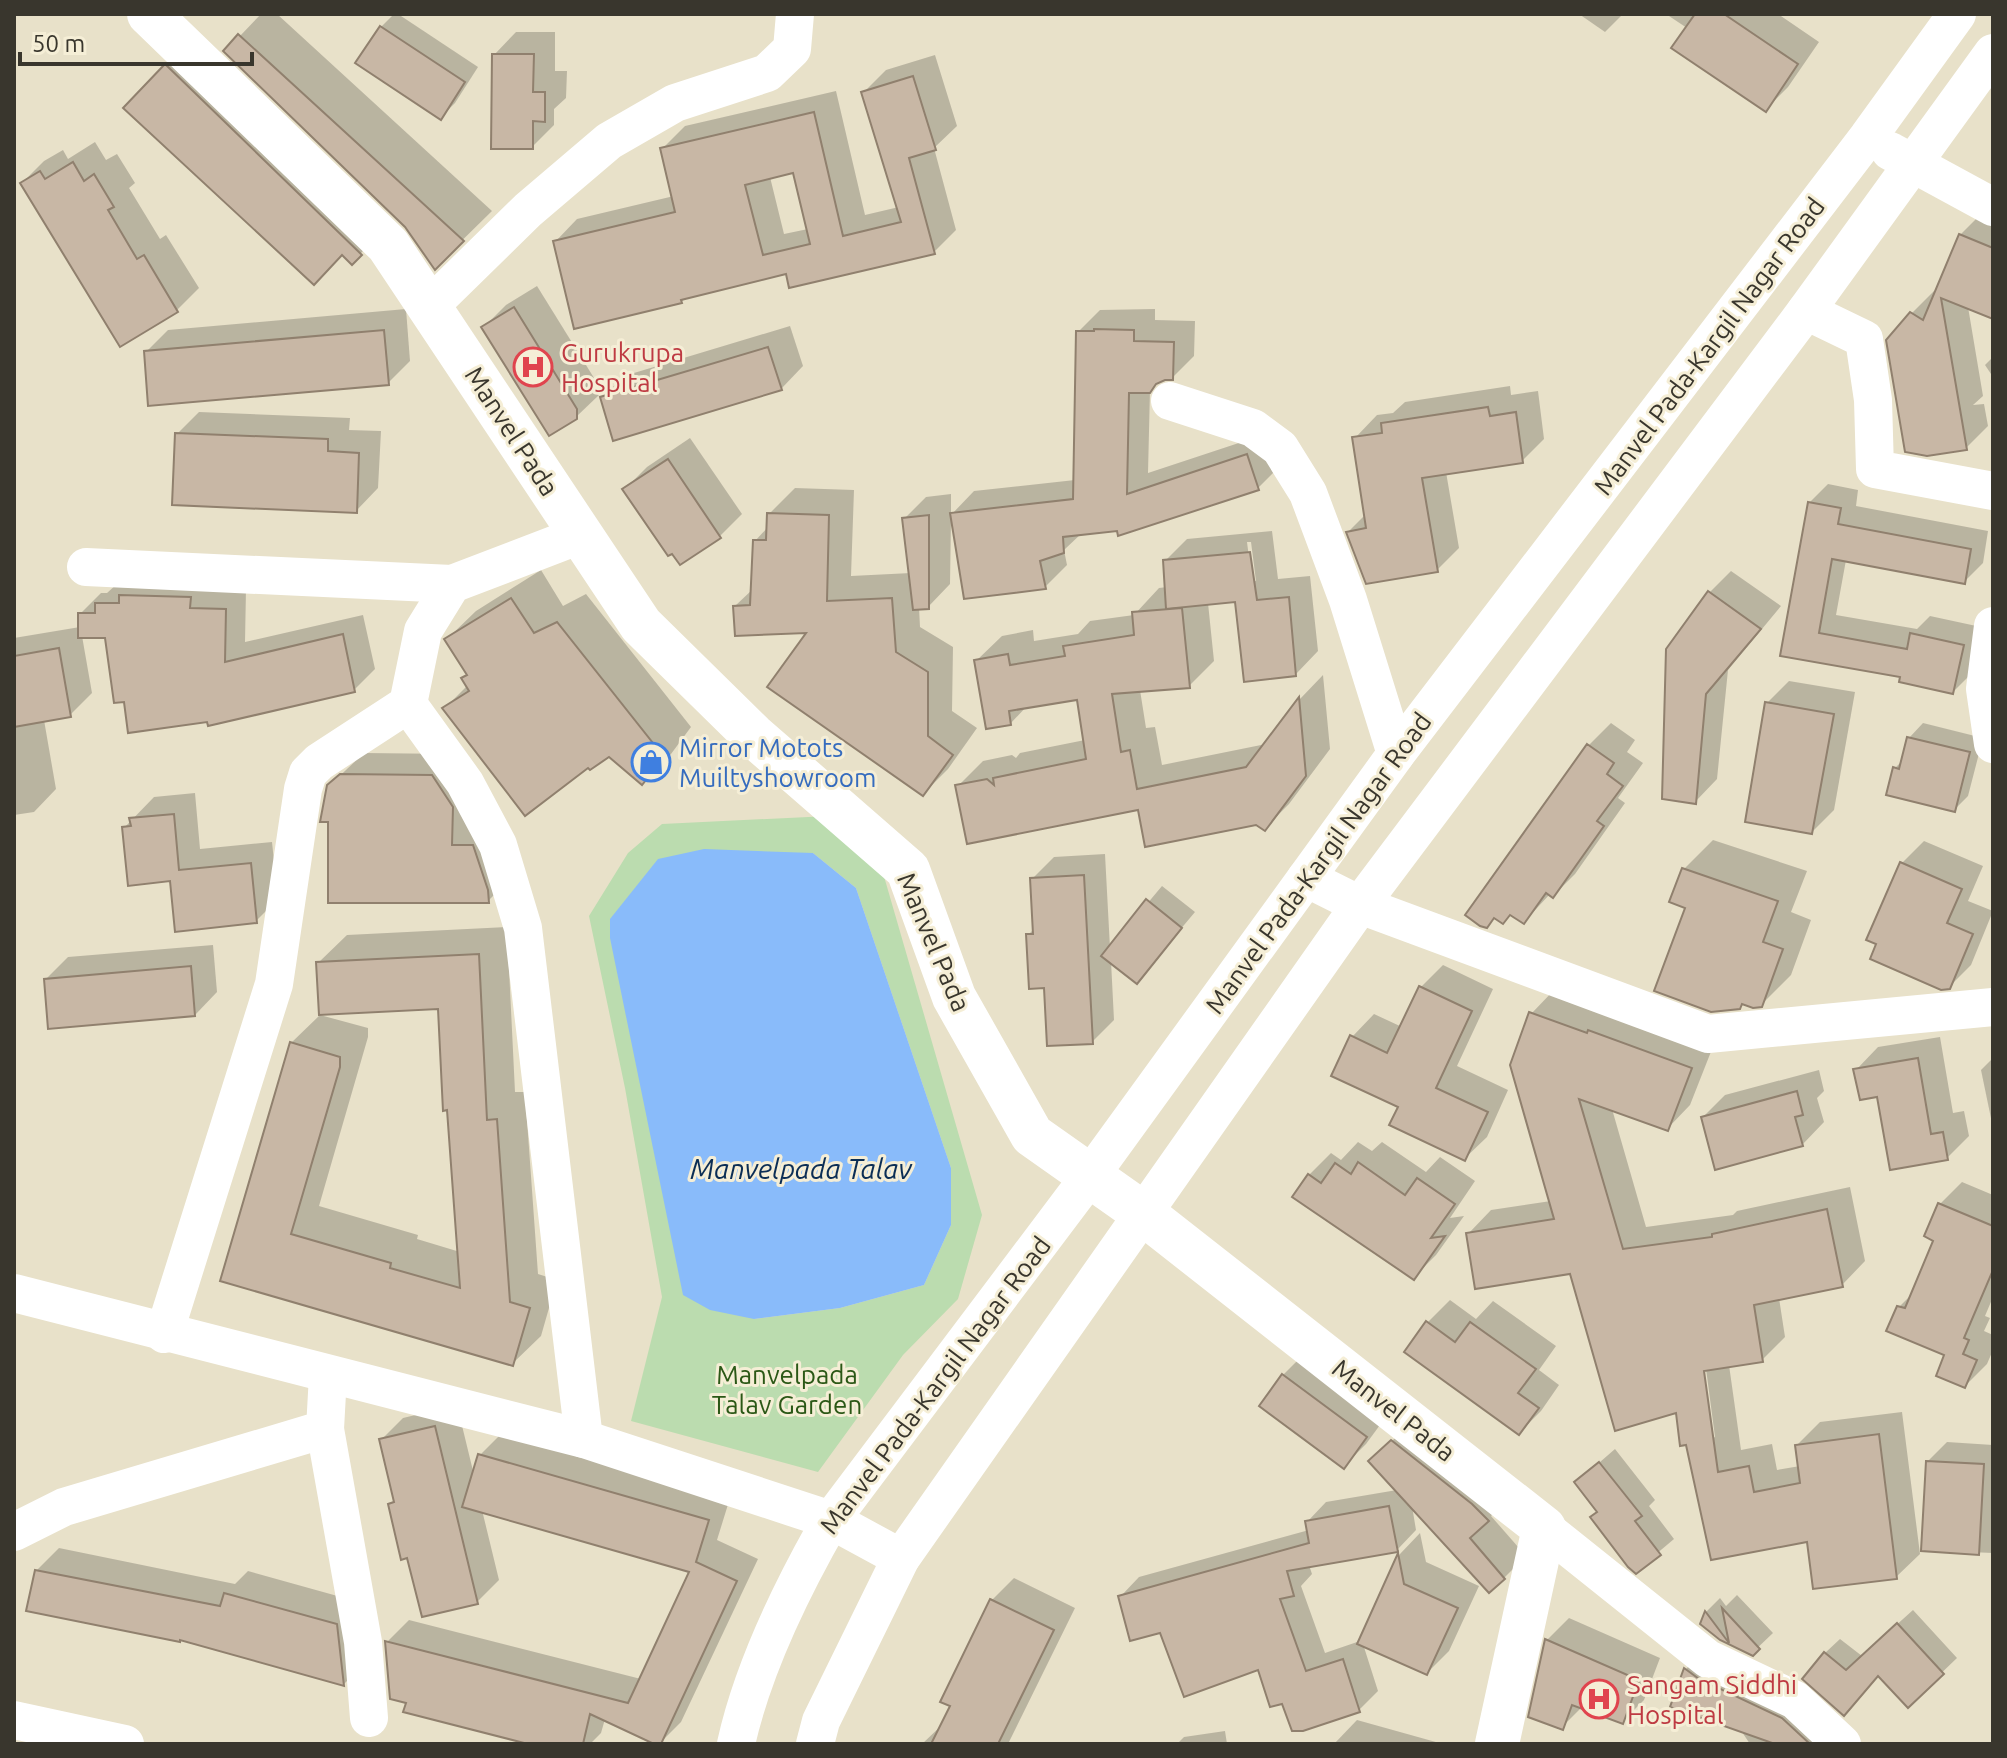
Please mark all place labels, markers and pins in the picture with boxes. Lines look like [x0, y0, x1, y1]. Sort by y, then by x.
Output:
place label: Gurukrupa Hospital [561, 338, 684, 397]
hospital icon: Gurukrupa Hospital [512, 346, 554, 388]
place label: Mirror Motots Muiltyshowroom [679, 733, 877, 792]
shop icon: Mirror Motots Muiltyshowroom [630, 741, 672, 783]
place label: Sangam Siddhi Hospital [1627, 1670, 1797, 1729]
hospital icon: Sangam Siddhi Hospital [1578, 1678, 1620, 1720]

